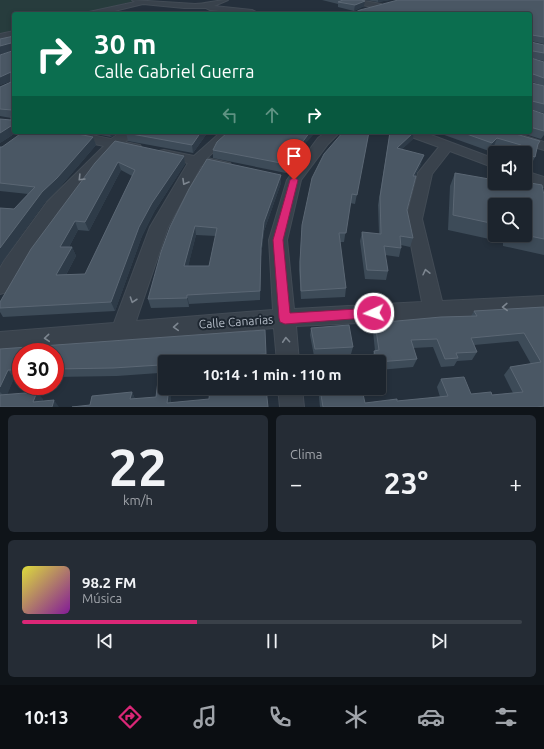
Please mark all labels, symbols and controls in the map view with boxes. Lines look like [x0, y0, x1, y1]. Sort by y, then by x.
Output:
icon: right [28, 28, 80, 80]
text: 30 m [94, 28, 156, 59]
text: Calle Gabriel Guerra [94, 61, 255, 81]
icon: left [219, 104, 241, 126]
icon: ahead [261, 104, 283, 126]
icon: right [303, 104, 325, 126]
pin [277, 139, 311, 180]
icon: arrive [283, 145, 305, 167]
map controls [488, 146, 532, 242]
button: sound [488, 146, 532, 190]
one-way arrow [78, 173, 86, 181]
one-way arrow [182, 178, 189, 185]
button: search [488, 198, 532, 242]
one-way arrow [422, 269, 430, 275]
position arrow [353, 292, 395, 334]
one-way arrow [129, 297, 138, 304]
one-way arrow [502, 303, 508, 311]
street label: Calle Canarias [198, 312, 274, 331]
one-way arrow [173, 322, 179, 331]
one-way arrow [43, 333, 50, 342]
one-way arrow [282, 337, 291, 343]
speed limit sign: 30 [12, 343, 64, 395]
text: 10:14 · 1 min · 110 m [203, 366, 341, 383]
text: 22 [109, 438, 167, 496]
text: Clima [290, 447, 322, 461]
text: 23° [384, 466, 428, 500]
text: − [290, 471, 302, 496]
text: + [510, 471, 522, 496]
text: km/h [123, 493, 153, 507]
text: 98.2 FM [82, 574, 136, 591]
text: Música [82, 591, 122, 605]
icon: previous [94, 630, 116, 652]
icon: pause [261, 630, 283, 652]
icon: next [428, 630, 450, 652]
icon: directions [116, 703, 144, 731]
icon: music [191, 703, 219, 731]
icon: phone [266, 703, 294, 731]
icon: climate [342, 703, 370, 731]
icon: car [417, 703, 445, 731]
icon: filters [492, 703, 520, 731]
text: 10:13 [24, 707, 69, 727]

